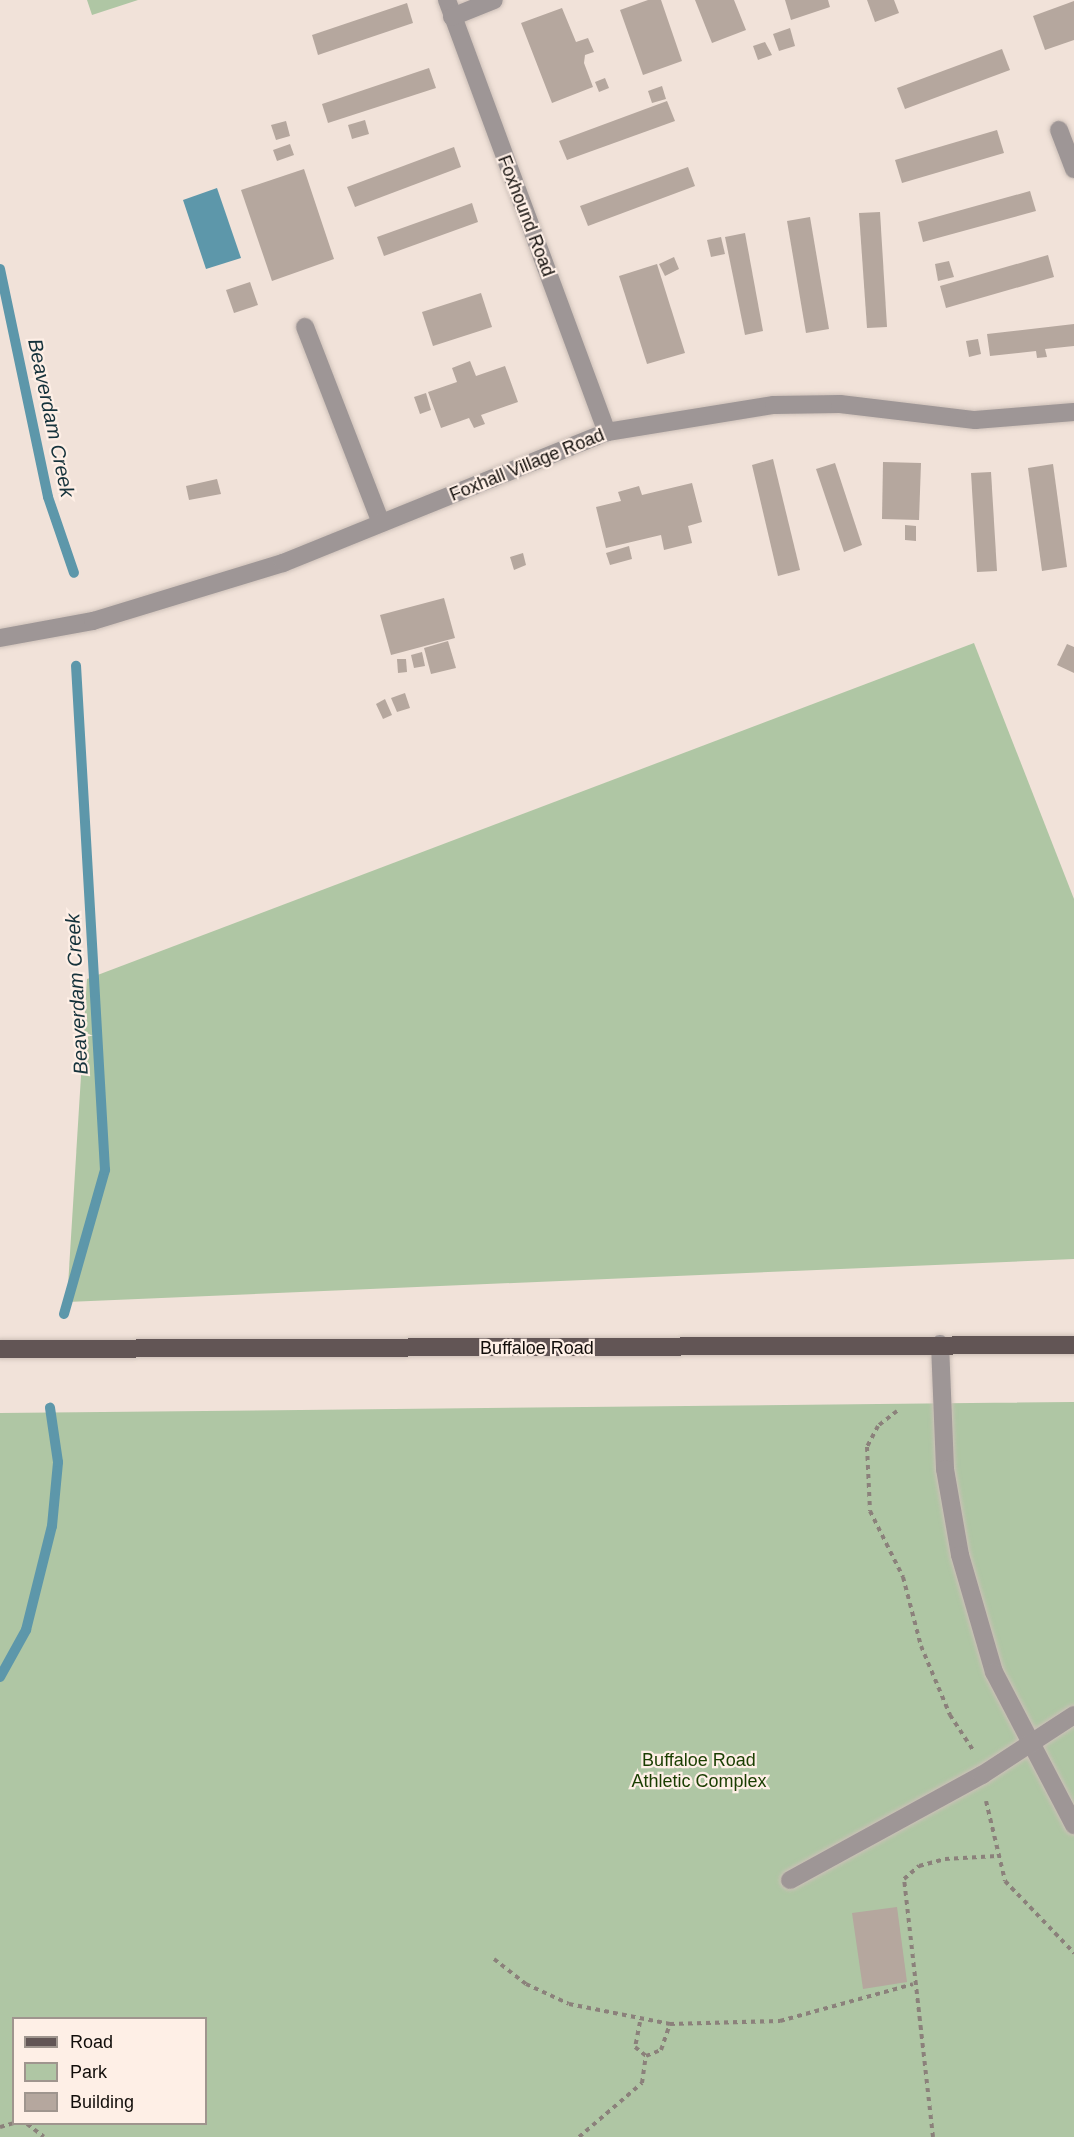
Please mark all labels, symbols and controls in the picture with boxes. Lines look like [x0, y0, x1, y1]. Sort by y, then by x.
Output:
street label: Foxhound Road [493, 152, 559, 280]
water label: Beaverdam Creek [23, 337, 79, 499]
street label: Foxhall Village Road [447, 424, 607, 506]
water label: Beaverdam Creek [61, 913, 93, 1075]
street label: Buffaloe Road [480, 1337, 594, 1359]
park label: Buffaloe Road Athletic Complex [631, 1750, 767, 1792]
legend [12, 2017, 207, 2125]
text: Road [70, 2032, 113, 2052]
text: Park [70, 2062, 107, 2082]
text: Building [70, 2092, 134, 2112]

